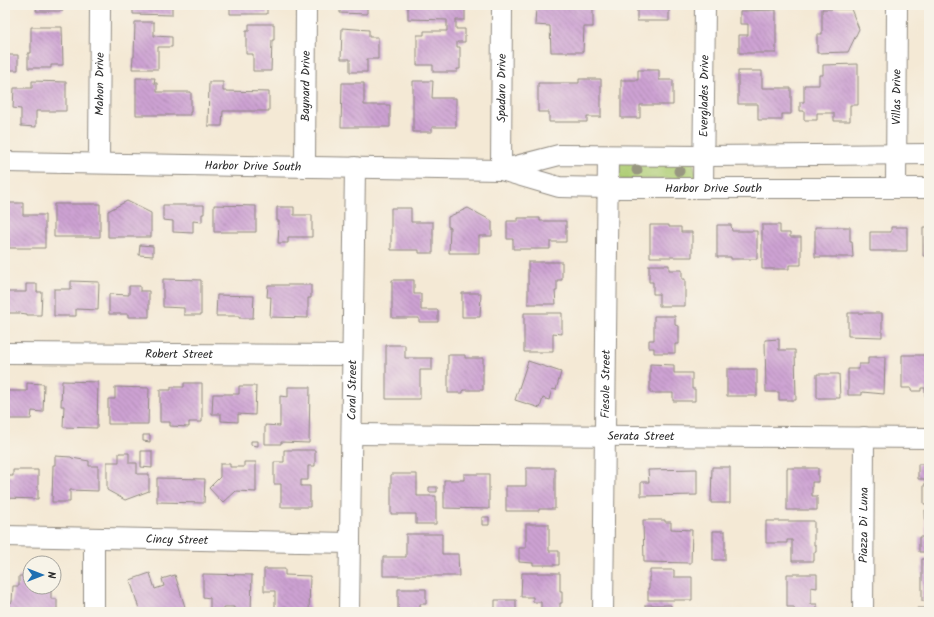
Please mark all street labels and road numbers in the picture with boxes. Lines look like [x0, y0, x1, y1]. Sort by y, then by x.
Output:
street label: Baynard Drive [296, 50, 315, 121]
street label: Mahon Drive [90, 52, 109, 116]
street label: Spadaro Drive [492, 53, 511, 122]
street label: Everglades Drive [694, 54, 714, 137]
street label: Villas Drive [887, 68, 906, 125]
street label: Harbor Drive South [204, 156, 302, 176]
street label: Harbor Drive South [665, 179, 762, 198]
street label: Robert Street [145, 344, 213, 364]
street label: Fiesole Street [596, 349, 615, 418]
street label: Coral Street [342, 359, 362, 420]
street label: Serata Street [607, 426, 675, 446]
street label: Piazza Di Luna [854, 487, 873, 563]
street label: Cincy Street [145, 529, 209, 550]

